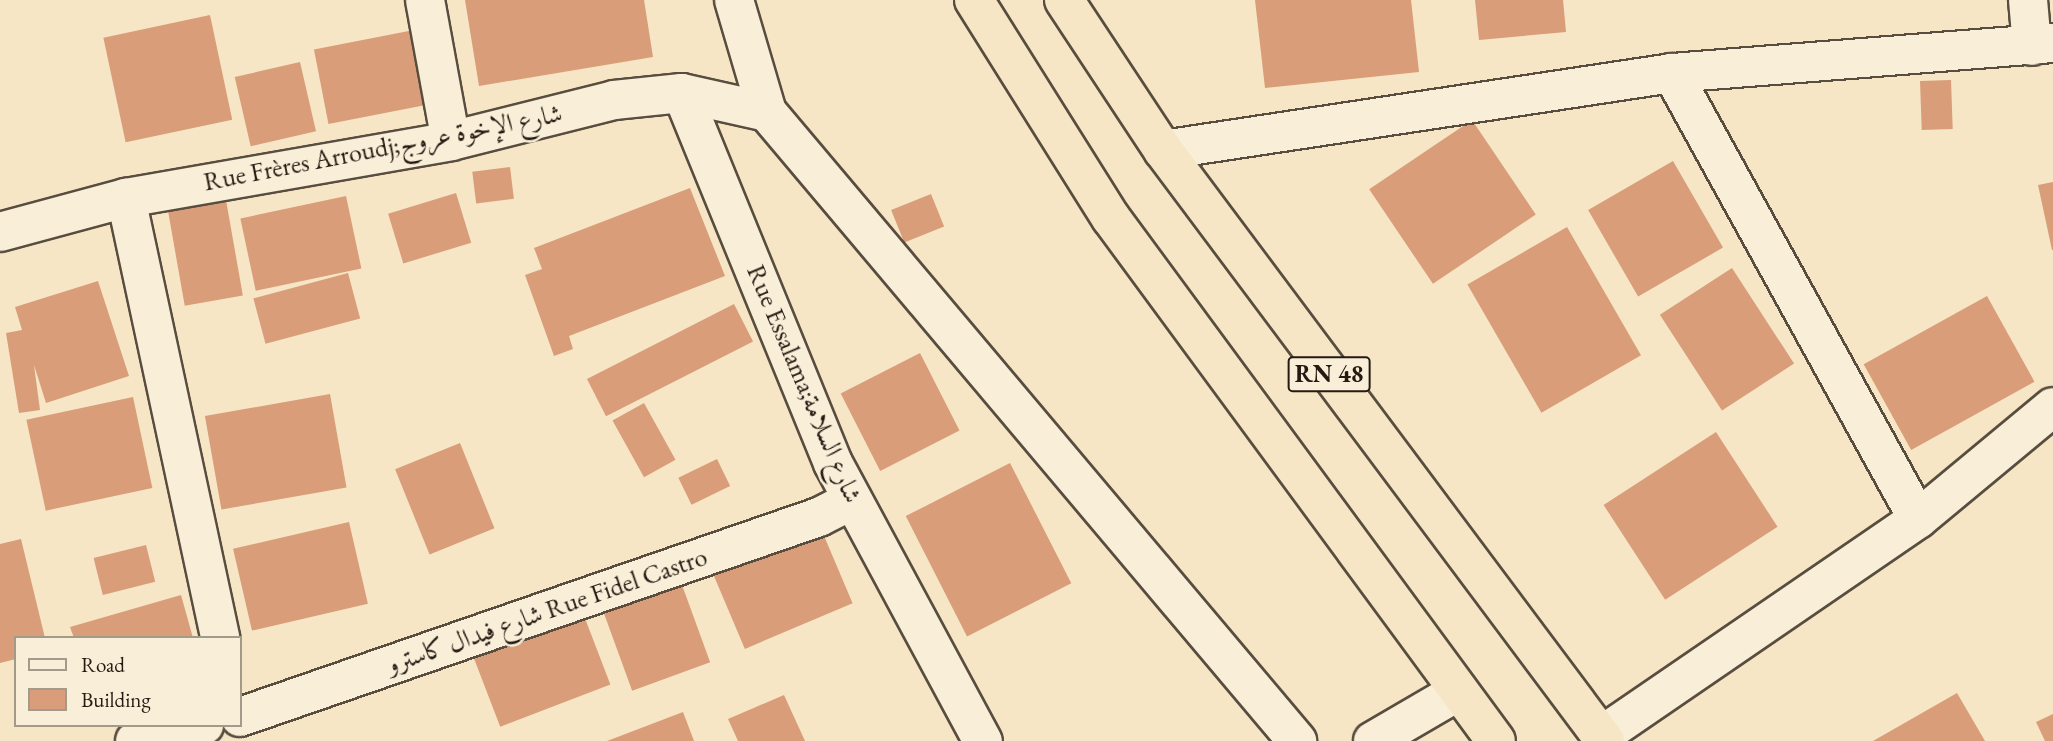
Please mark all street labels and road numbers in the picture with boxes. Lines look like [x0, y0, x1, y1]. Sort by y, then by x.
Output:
street label: Rue Frères Arroudj;شارع الإخوة عروج [201, 98, 565, 198]
street label: Rue Essalama;شارع السلامة [740, 260, 868, 508]
road number: RN 48 [1287, 354, 1371, 394]
street label: شارع فيدال كاسترو Rue Fidel Castro [383, 541, 711, 681]

